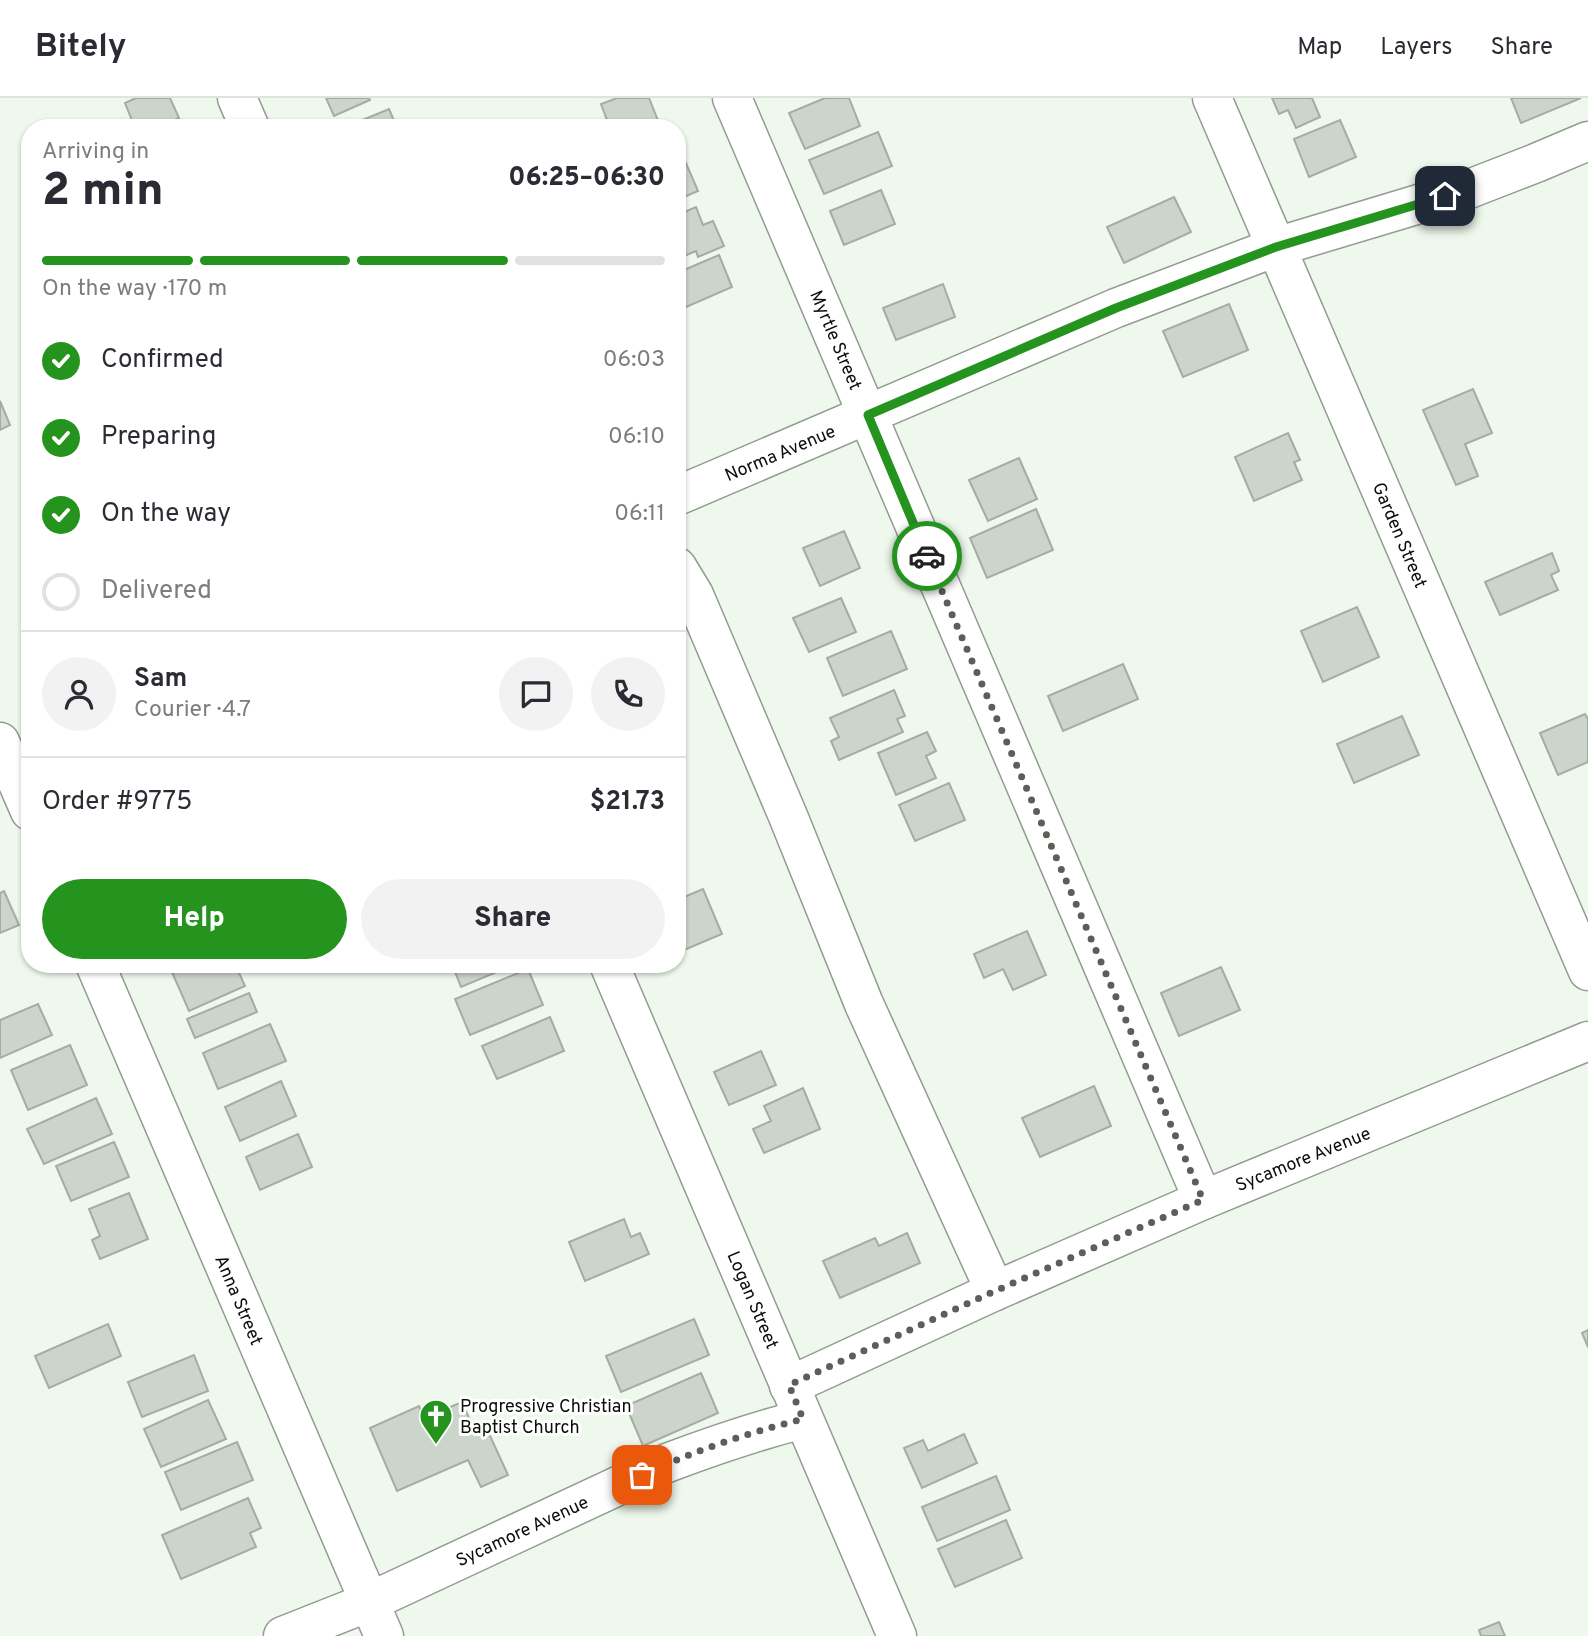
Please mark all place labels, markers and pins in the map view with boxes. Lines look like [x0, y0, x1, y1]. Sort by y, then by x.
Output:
pin [1415, 166, 1475, 226]
place label: Progressive Christian Baptist Church [460, 1396, 632, 1440]
church icon: Progressive Christian Baptist Church [417, 1397, 455, 1446]
pin [612, 1445, 672, 1505]

